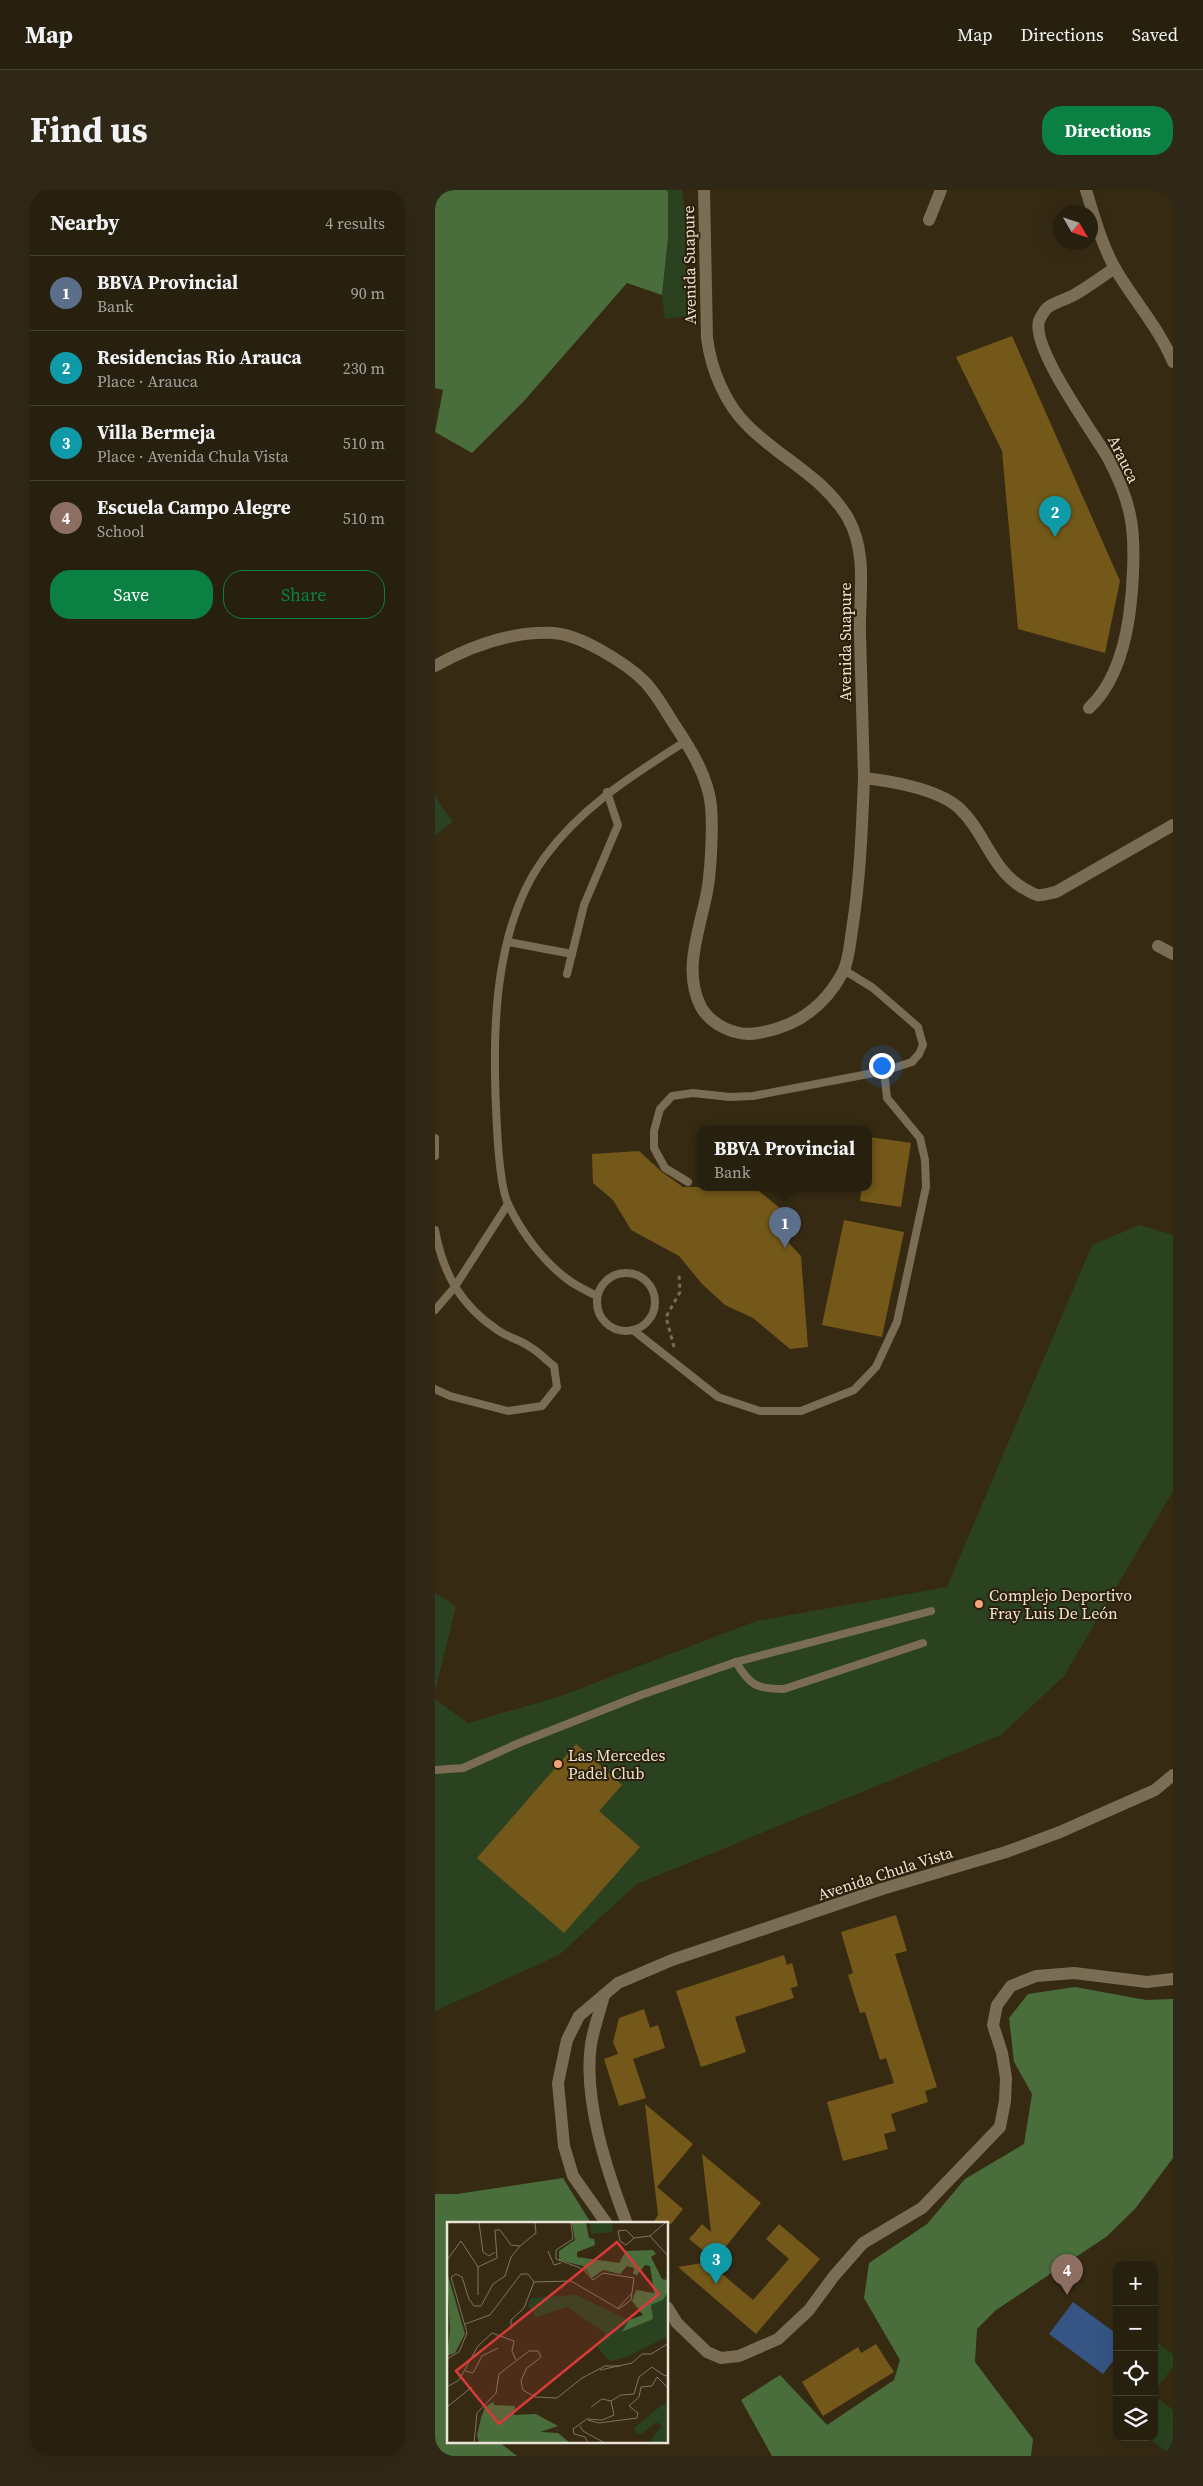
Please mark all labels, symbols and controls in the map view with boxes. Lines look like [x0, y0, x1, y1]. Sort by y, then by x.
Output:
text: Map [25, 18, 73, 51]
text: Map [957, 22, 993, 47]
text: Directions [1021, 22, 1104, 47]
text: Saved [1132, 22, 1178, 47]
text: Find us [30, 106, 148, 154]
button: Directions [1042, 106, 1173, 155]
street label: Avenida Suapure [677, 205, 701, 325]
north arrow [1053, 205, 1098, 250]
text: Nearby [50, 208, 120, 237]
text: 4 results [325, 212, 385, 234]
text: BBVA Provincial [97, 269, 238, 295]
text: 1 [62, 282, 70, 304]
text: 90 m [351, 282, 385, 304]
text: Bank [97, 295, 134, 317]
text: Residencias Rio Arauca [97, 344, 302, 370]
text: 2 [62, 357, 70, 379]
text: 230 m [343, 357, 385, 379]
text: Place · Arauca [97, 370, 198, 392]
text: Villa Bermeja [97, 419, 215, 445]
street label: Arauca [1103, 431, 1145, 487]
text: 3 [62, 432, 70, 454]
text: 510 m [343, 432, 385, 454]
text: Place · Avenida Chula Vista [97, 445, 289, 467]
text: Escuela Campo Alegre [97, 494, 291, 520]
pin: 2 [1039, 496, 1071, 537]
text: 4 [62, 507, 70, 529]
text: 510 m [343, 507, 385, 529]
text: School [97, 520, 145, 542]
button: Save [50, 570, 213, 619]
button: Share [223, 570, 385, 619]
street label: Avenida Suapure [834, 582, 856, 702]
your location [869, 1053, 895, 1079]
popup [697, 1126, 872, 1191]
text: BBVA Provincial [714, 1135, 855, 1161]
text: Bank [714, 1161, 750, 1183]
pin: 1 [769, 1207, 801, 1248]
place label: Complejo Deportivo Fray Luis De León [989, 1584, 1132, 1624]
marker: Complejo Deportivo Fray Luis De León [973, 1598, 985, 1610]
place label: Las Mercedes Padel Club [568, 1744, 665, 1784]
marker: Las Mercedes Padel Club [552, 1758, 564, 1770]
street label: Avenida Chula Vista [814, 1840, 956, 1905]
inset map [447, 2222, 669, 2444]
pin: 3 [700, 2243, 732, 2284]
pin: 4 [1051, 2254, 1083, 2295]
map controls [1113, 2261, 1158, 2441]
button: + [1113, 2261, 1158, 2306]
button: − [1113, 2306, 1158, 2351]
button: locate [1113, 2351, 1158, 2396]
button: layers [1113, 2396, 1158, 2441]

